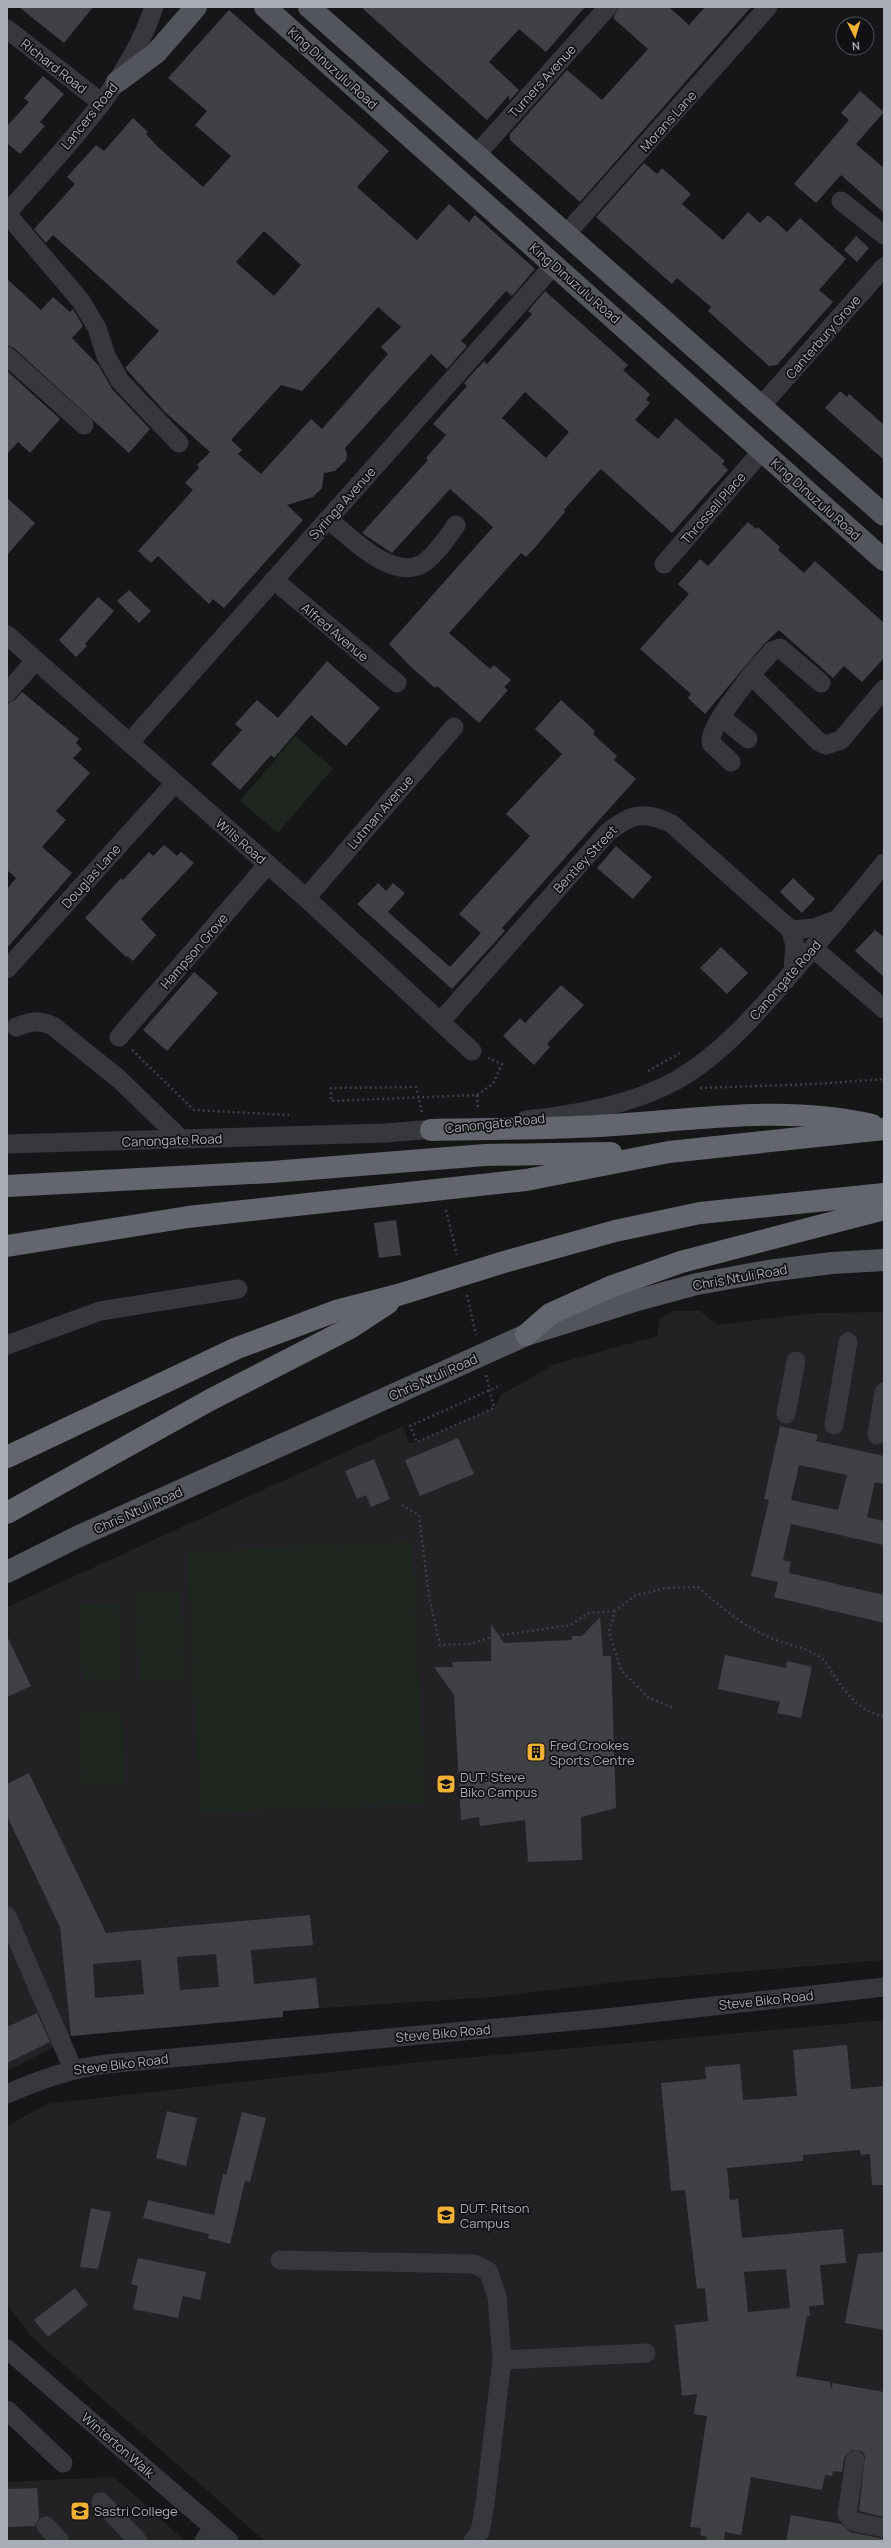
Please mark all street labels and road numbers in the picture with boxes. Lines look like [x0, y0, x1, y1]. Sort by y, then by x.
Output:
street label: King Dinuzulu Road [284, 23, 382, 113]
street label: Richard Road [17, 35, 91, 97]
street label: Turners Avenue [504, 40, 580, 122]
street label: Lancers Road [57, 79, 121, 153]
street label: Morans Lane [636, 86, 701, 155]
street label: King Dinuzulu Road [526, 239, 624, 327]
street label: Canterbury Grove [781, 291, 865, 383]
street label: King Dinuzulu Road [767, 454, 865, 544]
street label: Syringa Avenue [304, 462, 380, 543]
street label: Throssell Place [677, 468, 750, 548]
street label: Alfred Avenue [297, 598, 373, 666]
street label: Lutman Avenue [343, 771, 417, 853]
street label: Wills Road [212, 814, 270, 868]
street label: Bentley Street [549, 821, 621, 897]
street label: Douglas Lane [57, 840, 125, 912]
street label: Hampson Grove [156, 909, 232, 993]
street label: Canongate Road [745, 936, 825, 1024]
street label: Canongate Road [444, 1109, 546, 1137]
street label: Canongate Road [121, 1129, 223, 1151]
street label: Chris Ntuli Road [691, 1260, 789, 1294]
street label: Chris Ntuli Road [386, 1349, 480, 1405]
street label: Chris Ntuli Road [91, 1482, 185, 1538]
street label: Steve Biko Road [718, 1986, 814, 2014]
street label: Steve Biko Road [395, 2020, 491, 2046]
street label: Steve Biko Road [73, 2049, 169, 2079]
street label: Winterton Walk [78, 2408, 159, 2482]

